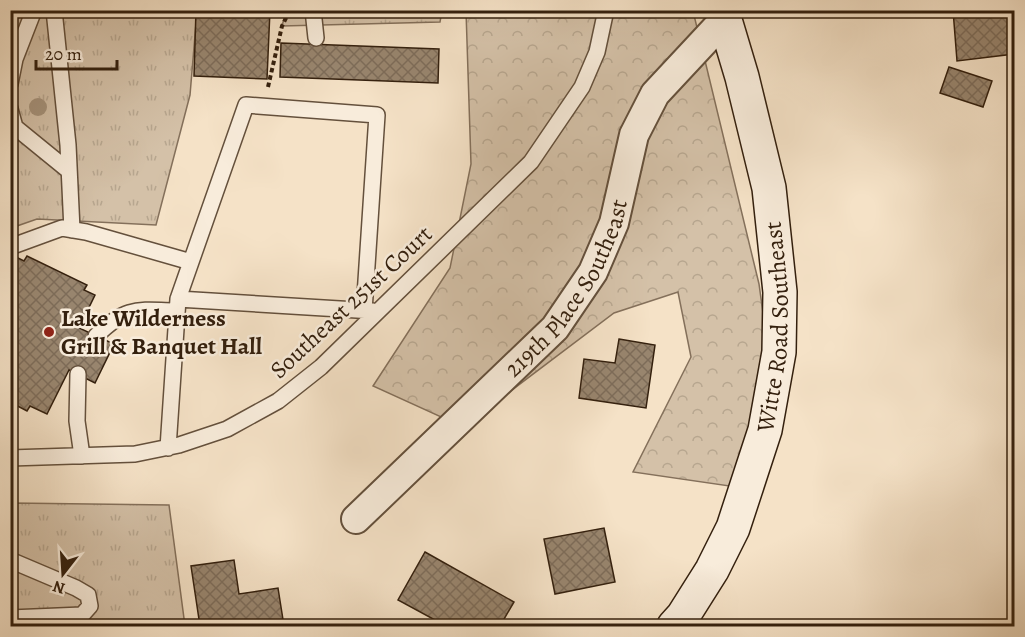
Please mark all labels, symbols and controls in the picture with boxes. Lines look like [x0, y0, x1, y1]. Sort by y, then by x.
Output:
scale bar [36, 33, 117, 71]
text: 20 m [45, 42, 82, 66]
street label: 219th Place Southeast [497, 196, 635, 384]
street label: Southeast 251st Court [263, 218, 439, 386]
street label: Witte Road Southeast [749, 220, 796, 436]
place label: Lake Wilderness Grill & Banquet Hall [61, 302, 263, 362]
marker: Lake Wilderness Grill & Banquet Hall [42, 325, 56, 339]
north arrow [33, 544, 93, 604]
text: N [50, 575, 68, 600]

